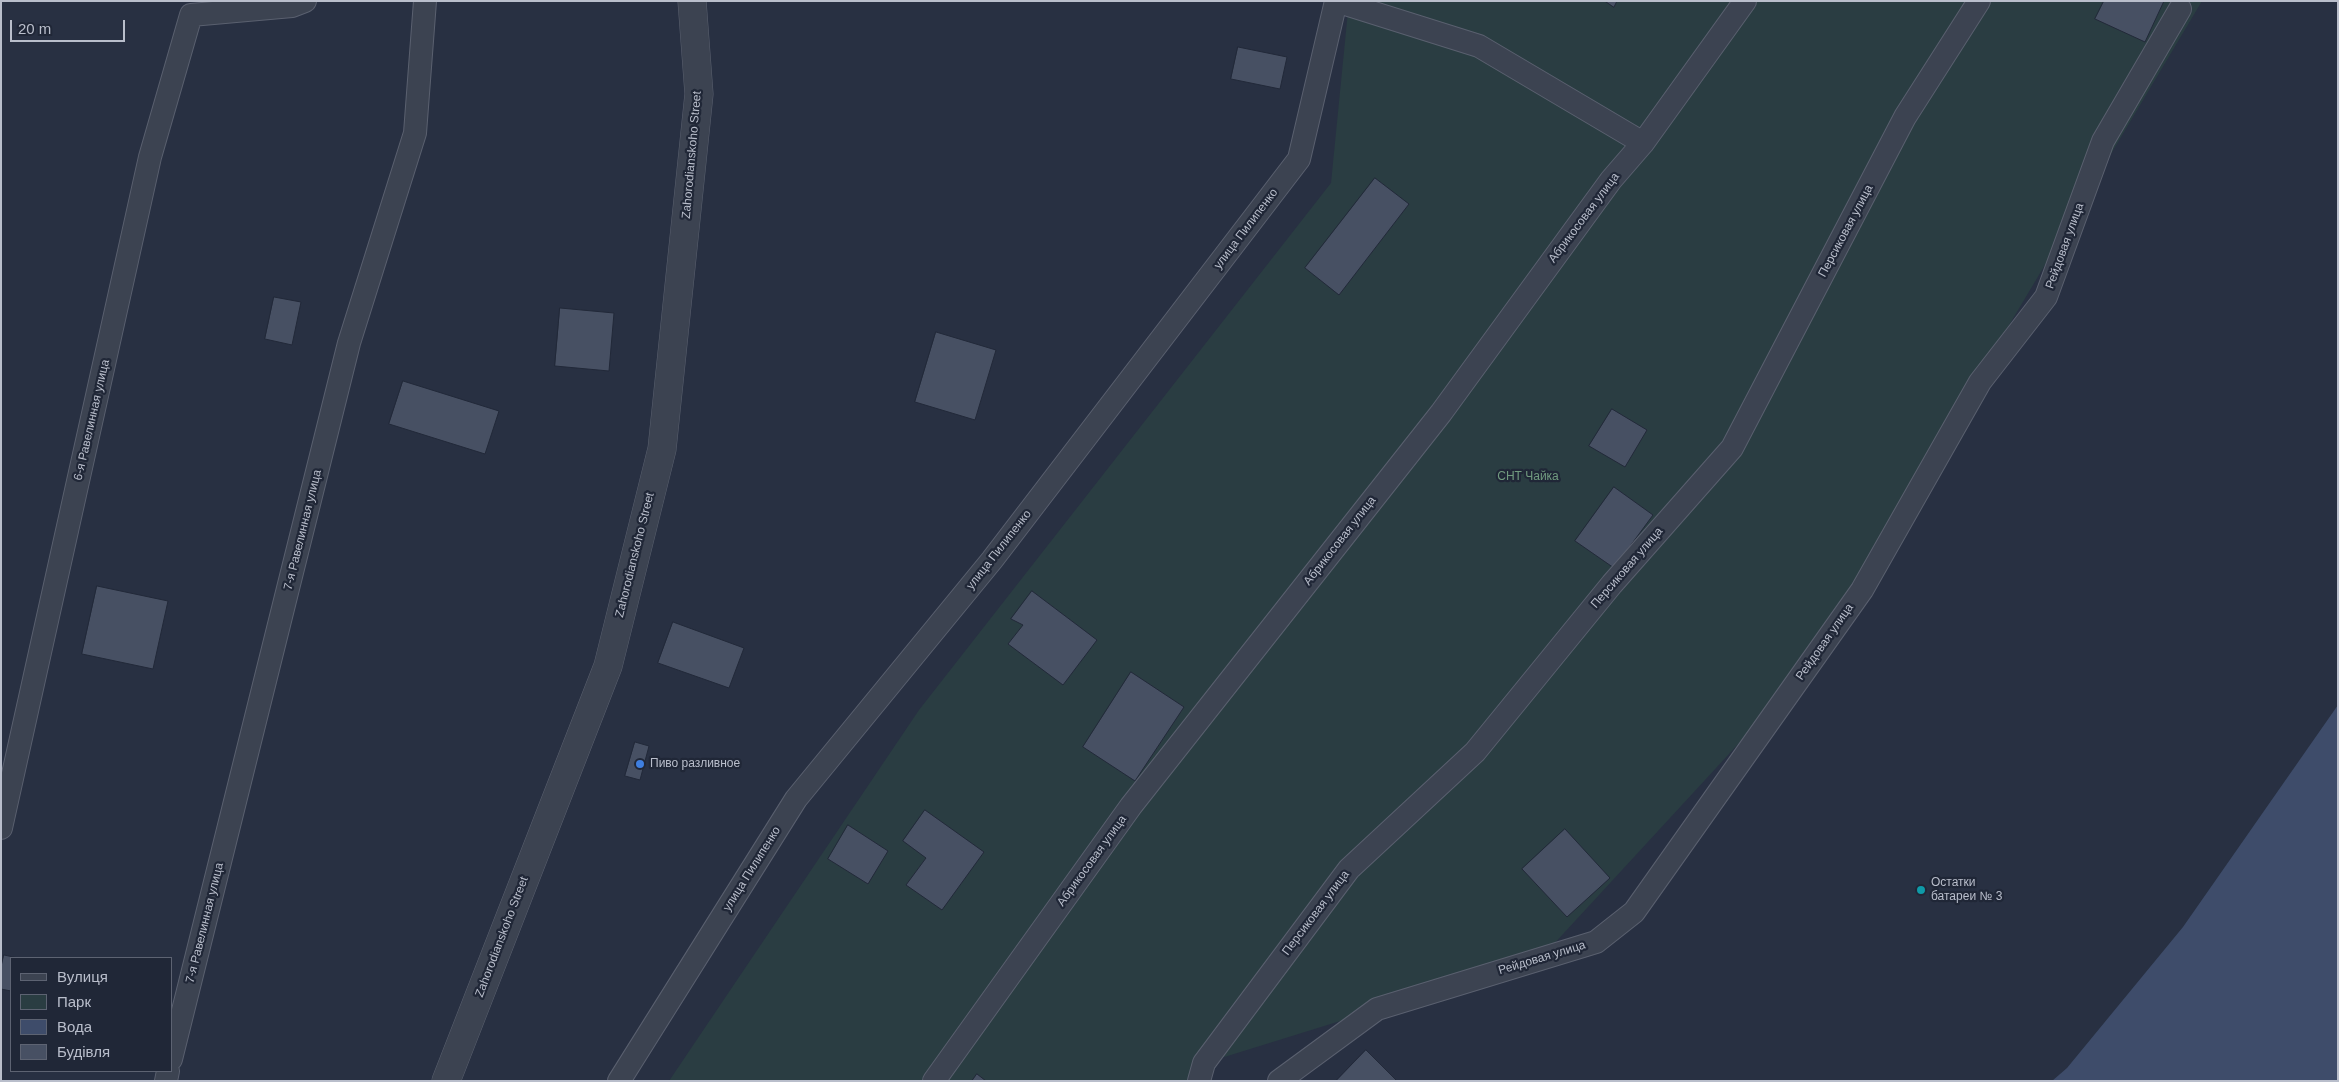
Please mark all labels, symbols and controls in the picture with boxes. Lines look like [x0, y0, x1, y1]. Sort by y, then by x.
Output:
scale bar [12, 10, 128, 42]
text: 20 m [18, 20, 51, 37]
street label: Zahorodianskoho Street [679, 91, 705, 219]
street label: Абрикосовая улица [1545, 170, 1623, 266]
street label: Персиковая улица [1816, 182, 1876, 280]
street label: улица Пилипенко [1211, 186, 1281, 272]
street label: Рейдовая улица [2043, 201, 2087, 291]
street label: 6-я Равелинная улица [71, 358, 113, 482]
street label: 7-я Равелинная улица [281, 468, 325, 592]
park label: СНТ Чайка [1497, 470, 1559, 484]
street label: Zahorodianskoho Street [613, 491, 657, 619]
street label: Абрикосовая улица [1301, 494, 1379, 588]
street label: улица Пилипенко [963, 507, 1035, 593]
street label: Персиковая улица [1588, 525, 1666, 611]
street label: Рейдовая улица [1793, 601, 1857, 683]
place label: Пиво разливное [650, 757, 740, 771]
marker: Пиво разливное [634, 758, 646, 770]
street label: Абрикосовая улица [1054, 813, 1130, 909]
street label: улица Пилипенко [720, 824, 784, 914]
street label: 7-я Равелинная улица [183, 861, 227, 985]
street label: Персиковая улица [1279, 868, 1353, 958]
street label: Zahorodianskoho Street [472, 875, 532, 999]
place label: Остатки батареи № 3 [1931, 876, 2002, 904]
marker: Остатки батареи № 3 [1915, 884, 1927, 896]
street label: Рейдовая улица [1497, 938, 1587, 978]
legend [10, 957, 172, 1072]
text: Вулиця [57, 968, 108, 985]
text: Парк [57, 993, 91, 1010]
text: Вода [57, 1018, 92, 1035]
text: Будівля [57, 1043, 110, 1060]

